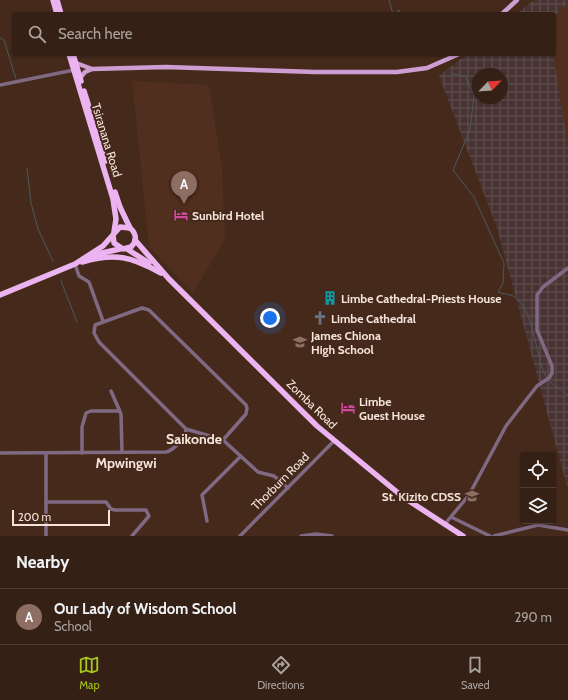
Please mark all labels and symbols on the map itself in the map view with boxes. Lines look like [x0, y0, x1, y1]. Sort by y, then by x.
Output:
north arrow [472, 68, 508, 104]
street label: Tsiranana Road [89, 101, 125, 179]
pin: A [171, 171, 197, 204]
hotel icon: Sunbird Hotel [173, 207, 189, 223]
place label: Sunbird Hotel [192, 208, 264, 223]
building icon: Limbe Cathedral-Priests House [322, 290, 338, 306]
place label: Limbe Cathedral-Priests House [341, 291, 501, 306]
your location [260, 308, 280, 328]
church icon: Limbe Cathedral [312, 310, 328, 326]
place label: Limbe Cathedral [331, 311, 416, 326]
place label: James Chiona High School [310, 328, 381, 357]
school or university icon: James Chiona High School [292, 334, 308, 350]
street label: Zomba Road [284, 376, 340, 432]
place label: Limbe Guest House [359, 394, 425, 423]
hotel icon: Limbe Guest House [340, 400, 356, 416]
district label: Saikonde [166, 430, 222, 448]
street label: Thorburn Road [248, 449, 312, 513]
district label: Mpwingwi [95, 454, 157, 472]
school or university icon: St. Kizito CDSS [464, 488, 480, 504]
place label: St. Kizito CDSS [382, 489, 461, 504]
scale bar [12, 508, 110, 527]

